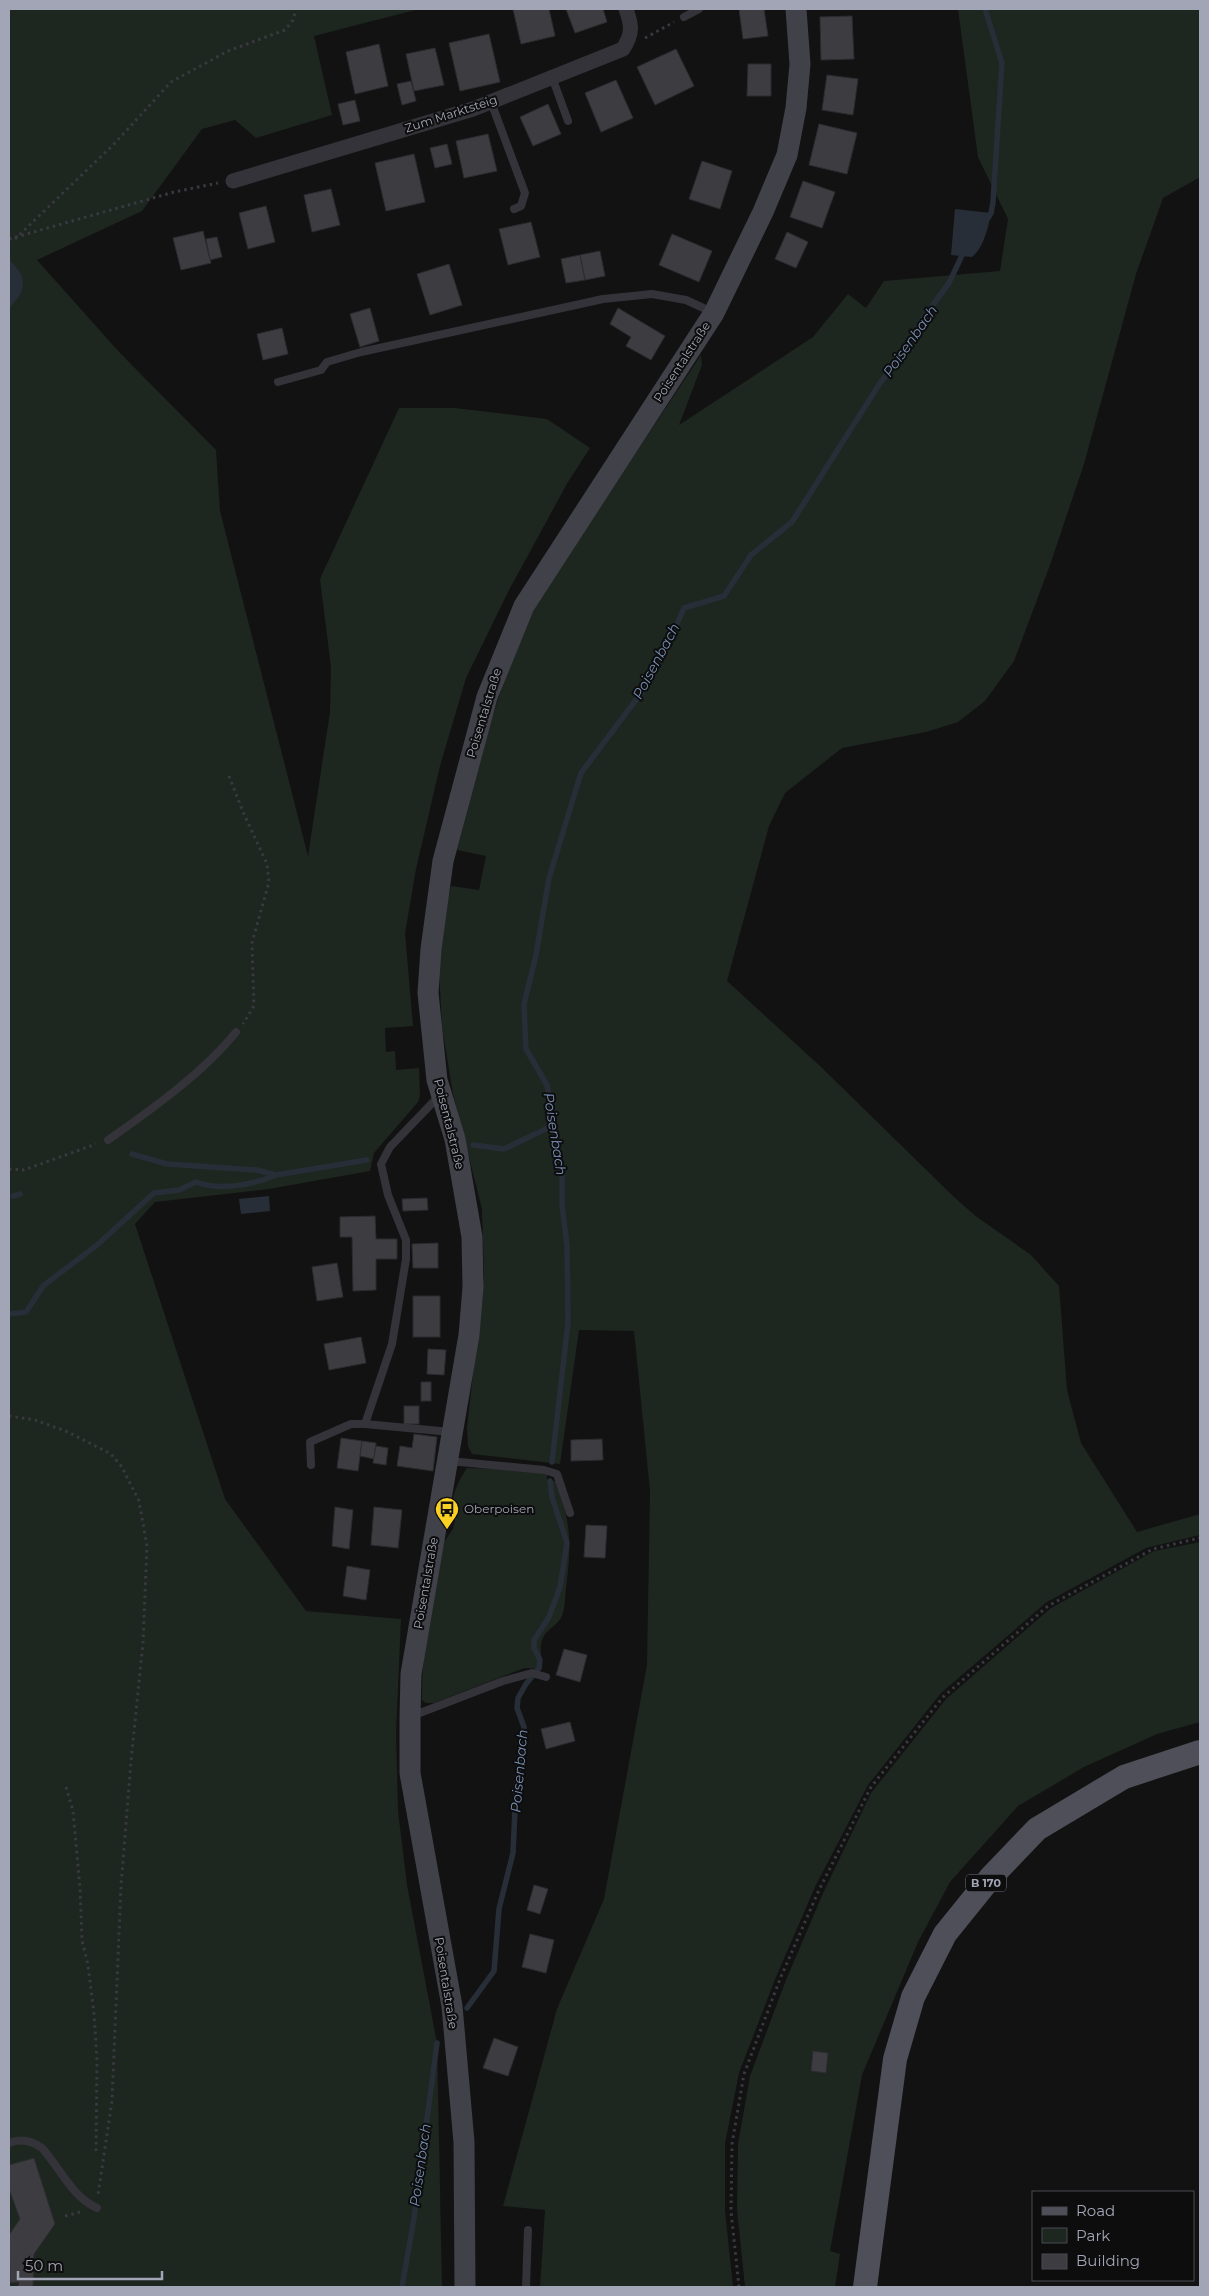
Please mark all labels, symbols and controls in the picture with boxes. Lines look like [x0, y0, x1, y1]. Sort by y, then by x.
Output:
street label: Zum Marktsteig [403, 92, 499, 136]
water label: Poisenbach [879, 302, 941, 380]
street label: Poisentalstraße [650, 319, 713, 405]
water label: Poisenbach [628, 620, 684, 702]
street label: Poisentalstraße [463, 666, 504, 759]
street label: Poisentalstraße [431, 1077, 468, 1171]
water label: Poisenbach [540, 1091, 570, 1177]
bus stop icon: Oberpoisen [434, 1496, 460, 1530]
place label: Oberpoisen [464, 1501, 534, 1516]
street label: Poisentalstraße [410, 1536, 441, 1630]
water label: Poisenbach [506, 1729, 532, 1813]
road number: B 170 [966, 1875, 1006, 1892]
street label: Poisentalstraße [432, 1936, 461, 2030]
water label: Poisenbach [405, 2122, 435, 2208]
legend [1032, 2191, 1194, 2281]
text: Road [1076, 2201, 1115, 2220]
text: Park [1076, 2226, 1110, 2245]
scale bar [18, 2248, 161, 2280]
text: Building [1076, 2251, 1140, 2270]
text: 50 m [25, 2256, 63, 2275]

